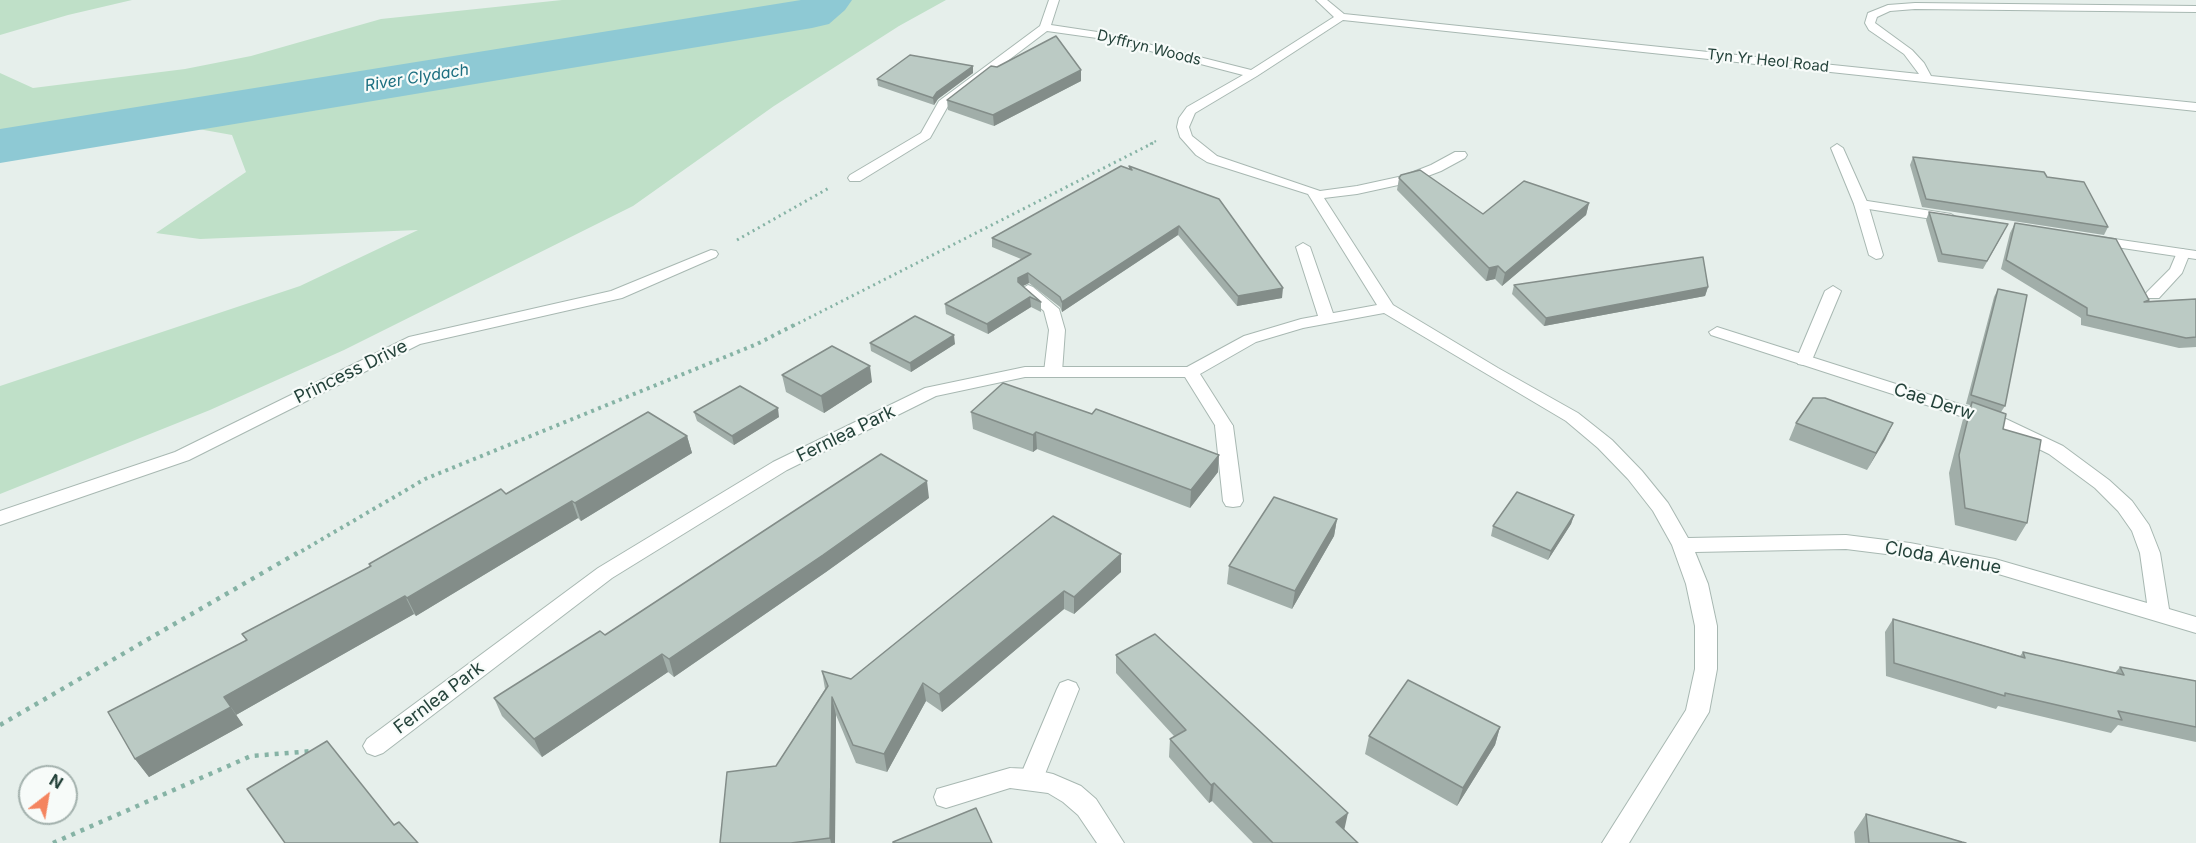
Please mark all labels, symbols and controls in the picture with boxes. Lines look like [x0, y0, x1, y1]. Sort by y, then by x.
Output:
street label: Dyffryn Woods [1095, 26, 1203, 70]
street label: Tyn Yr Heol Road [1706, 46, 1830, 76]
water label: River Clydach [364, 60, 470, 96]
street label: Princess Drive [291, 335, 411, 409]
street label: Cae Derw [1891, 379, 1977, 425]
street label: Fernlea Park [793, 401, 899, 467]
street label: Cloda Avenue [1883, 537, 2003, 579]
street label: Fernlea Park [390, 657, 488, 739]
north arrow [18, 765, 78, 825]
text: N [46, 770, 67, 793]

